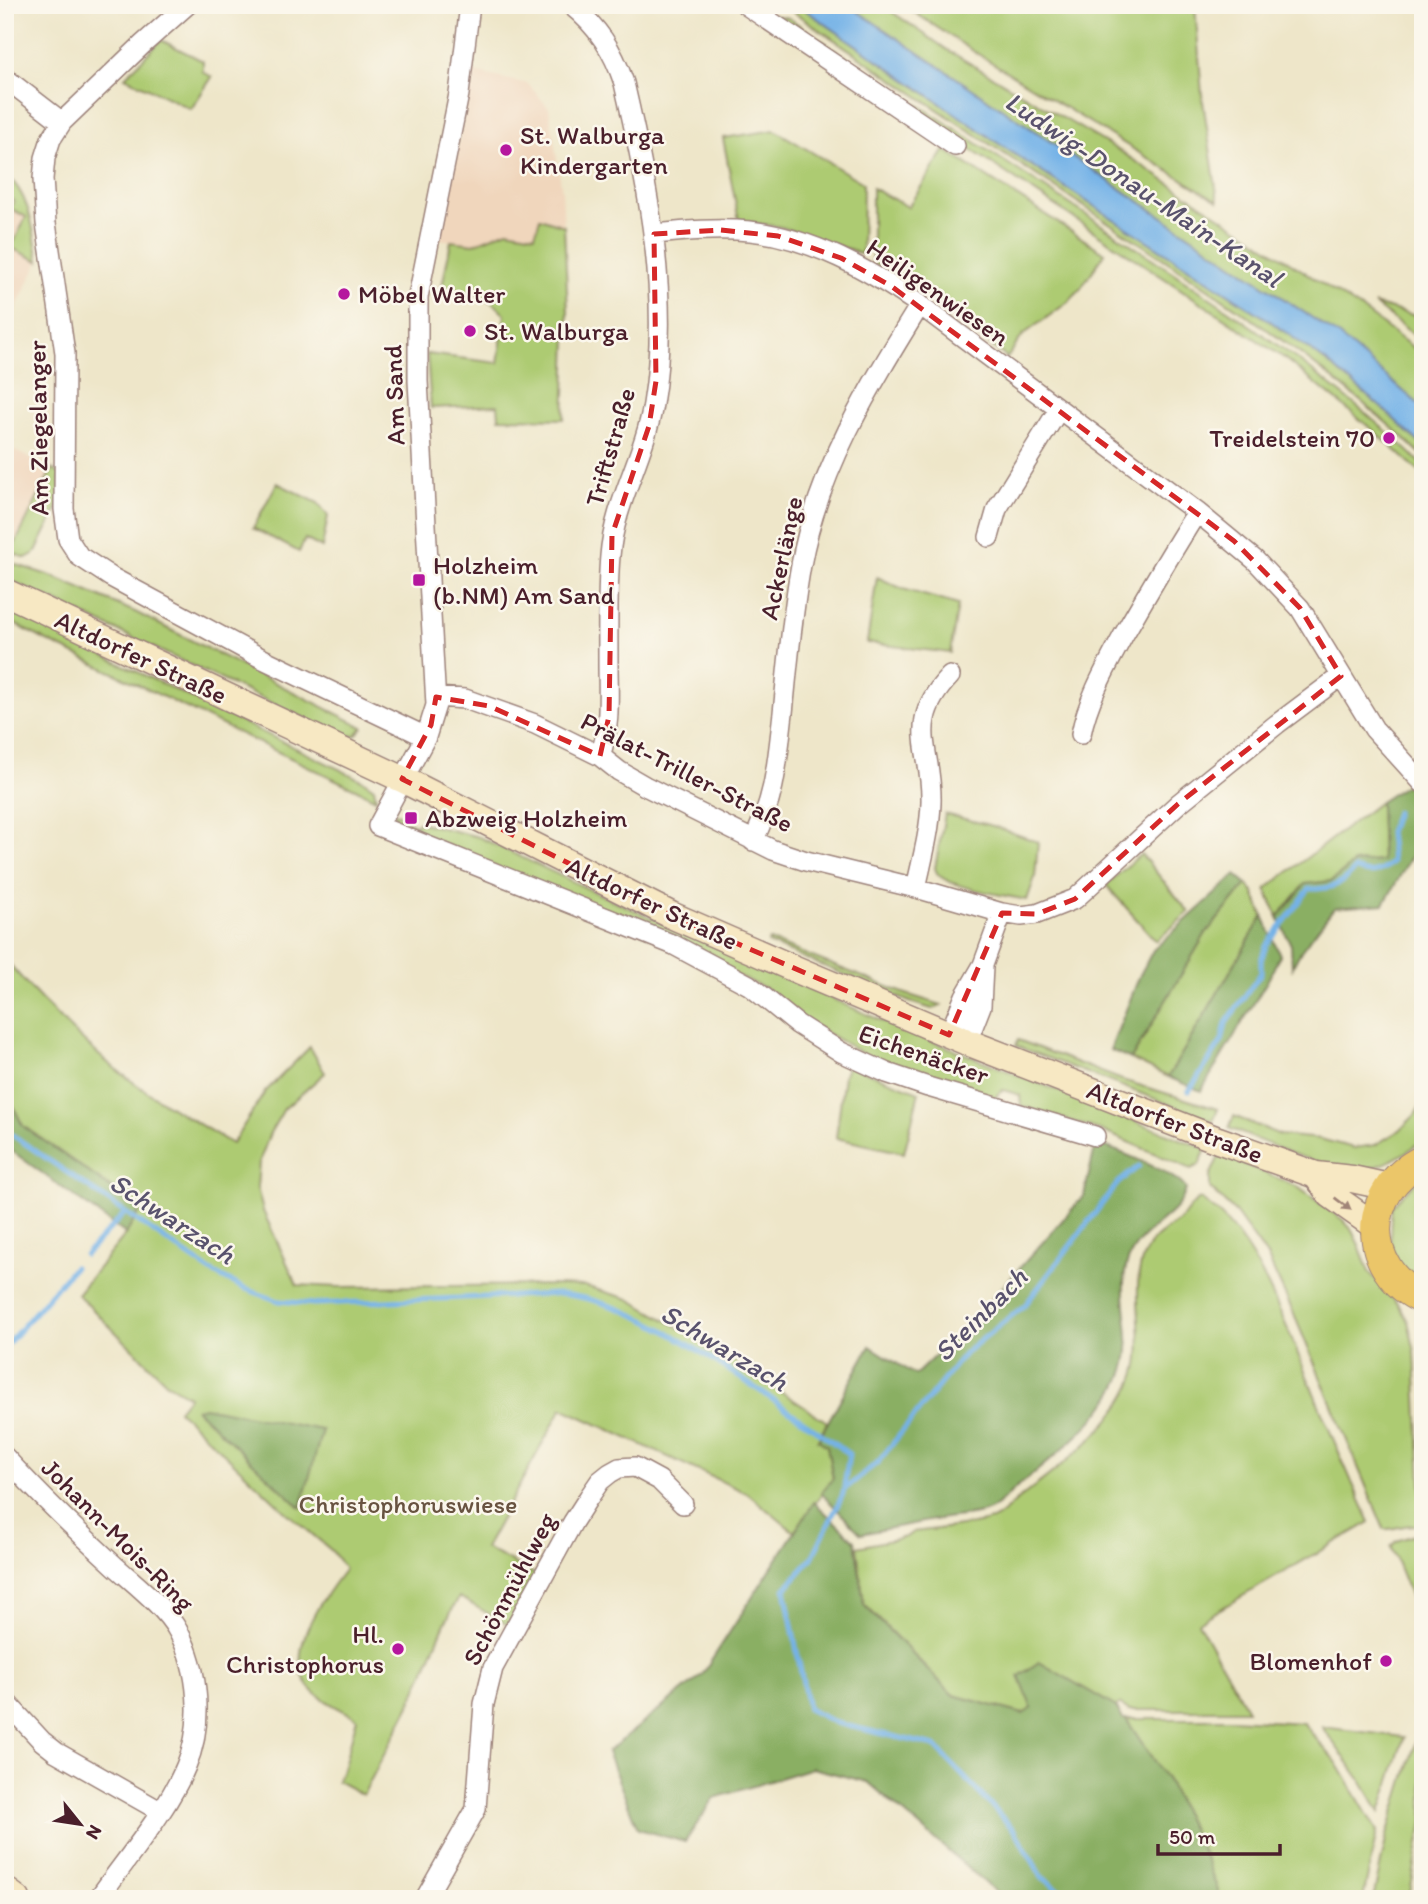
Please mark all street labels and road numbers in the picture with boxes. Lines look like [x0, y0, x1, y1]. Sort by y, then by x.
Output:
street label: Heiligenwiesen [860, 231, 1016, 353]
street label: Am Ziegelanger [20, 339, 56, 516]
street label: Am Sand [376, 344, 412, 446]
street label: Triftstraße [578, 384, 642, 510]
street label: Ackerlänge [752, 493, 810, 623]
street label: Altdorfer Straße [50, 603, 232, 711]
street label: Prälat-Triller-Straße [575, 705, 799, 839]
street label: Altdorfer Straße [561, 849, 743, 957]
street label: Eichenäcker [855, 1017, 994, 1091]
street label: Altdorfer Straße [1083, 1074, 1267, 1170]
street label: Johann-Mois-Ring [35, 1452, 202, 1619]
street label: Schönmühlweg [455, 1506, 563, 1671]

